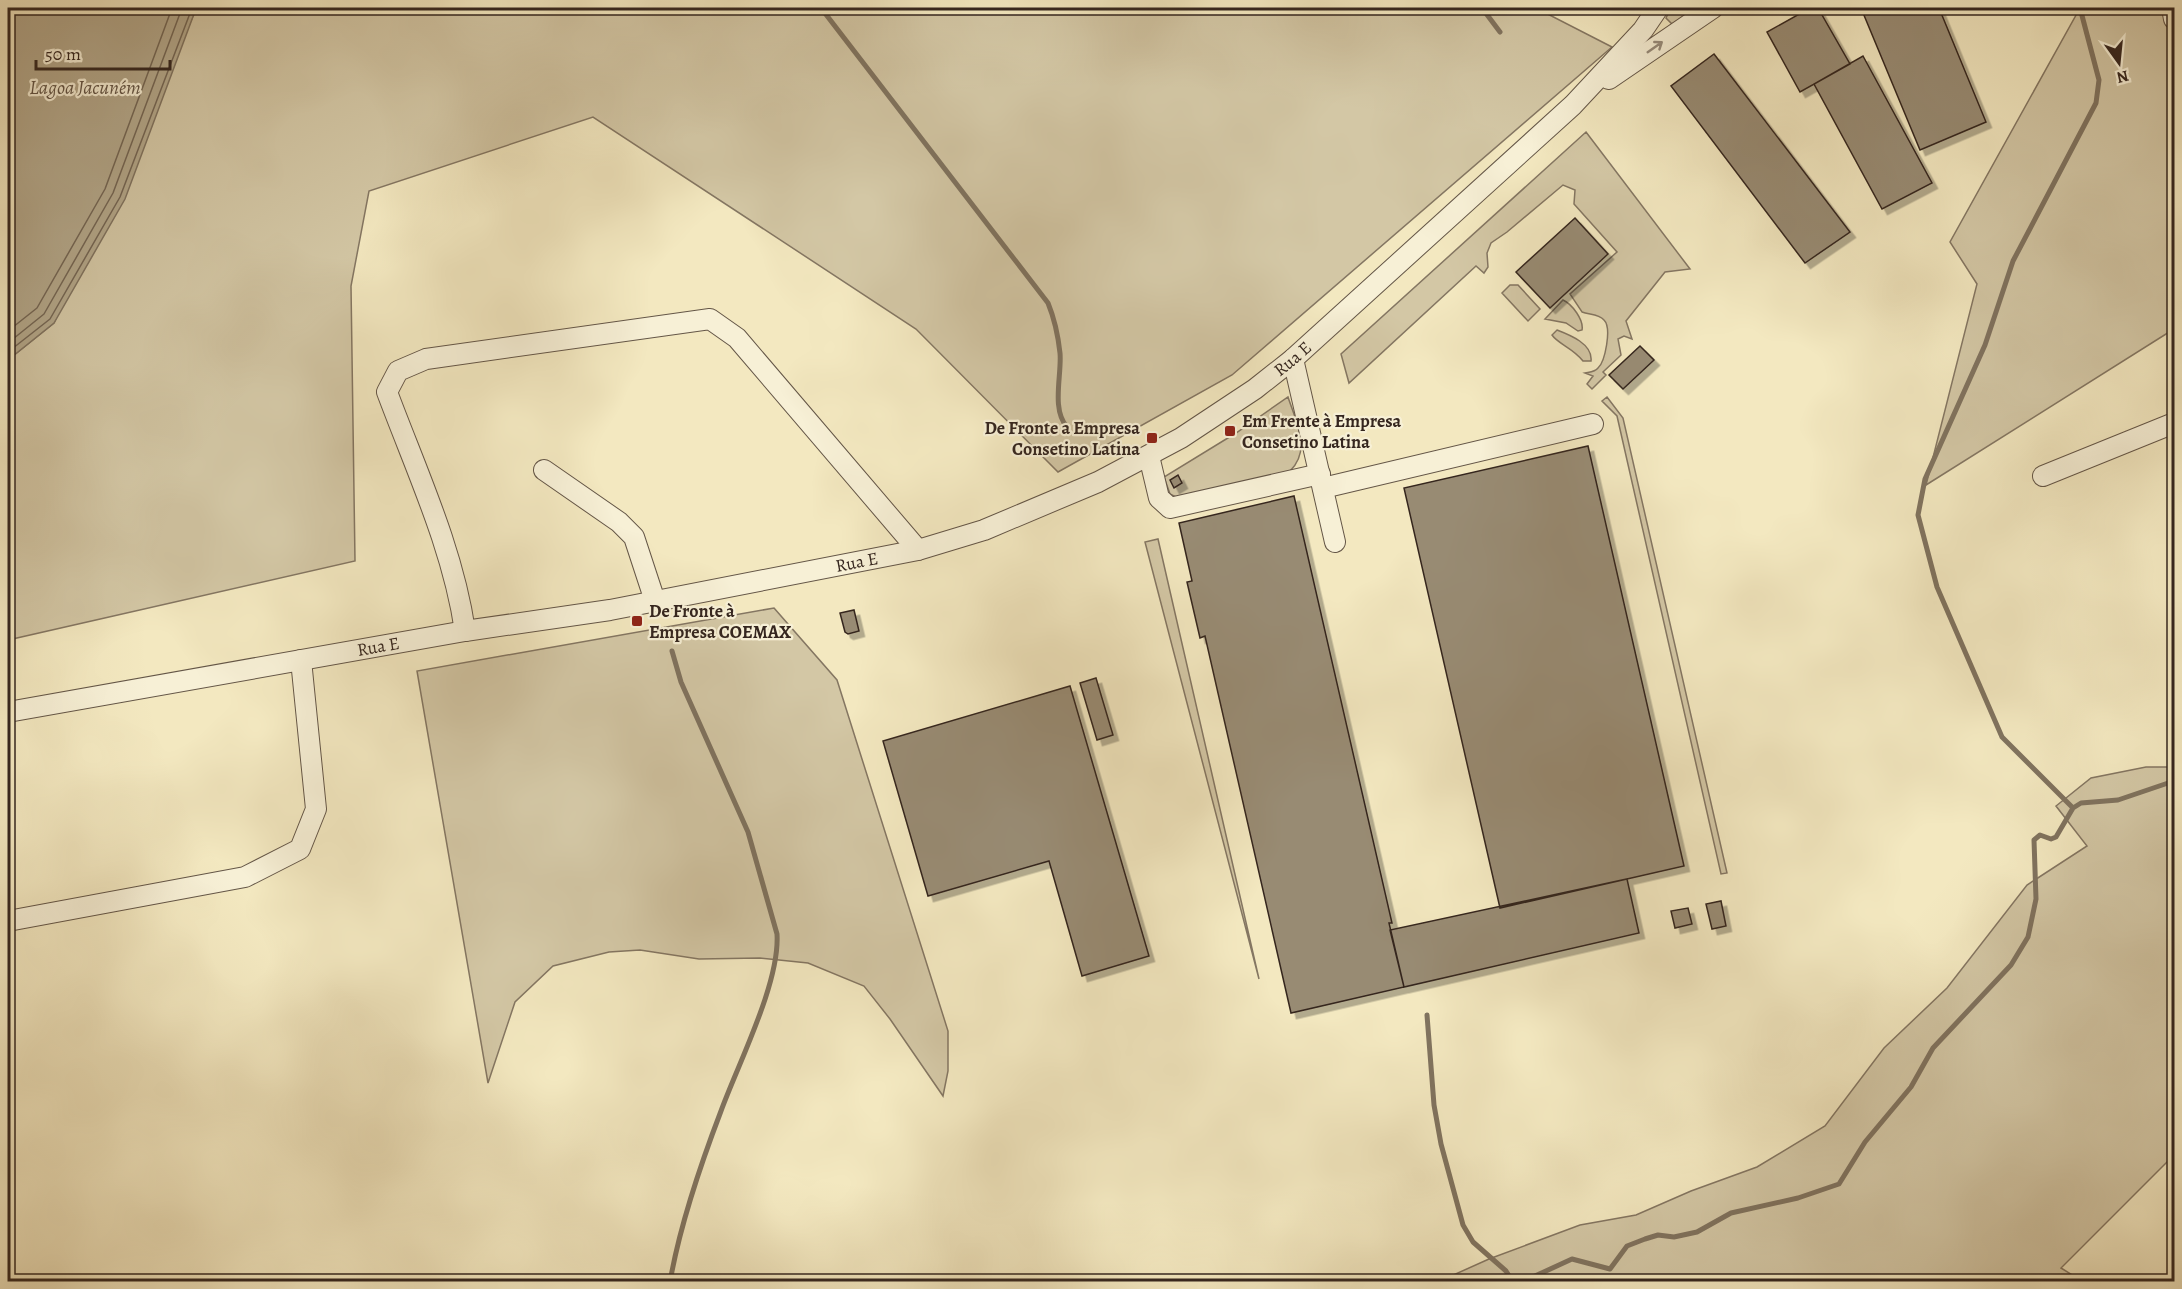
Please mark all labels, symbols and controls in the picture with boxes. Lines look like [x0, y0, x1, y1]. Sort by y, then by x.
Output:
scale bar [36, 33, 170, 71]
north arrow [2089, 33, 2149, 93]
one-way arrow [1646, 41, 1662, 53]
text: 50 m [45, 42, 81, 66]
text: N [2114, 64, 2131, 89]
water label: Lagoa Jacuném [29, 74, 141, 101]
street label: Rua E [1269, 336, 1317, 382]
place label: Em Frente à Empresa Consetino Latina [1242, 409, 1402, 454]
place label: De Fronte a Empresa Consetino Latina [984, 416, 1140, 461]
marker: Em Frente à Empresa Consetino Latina [1223, 424, 1237, 438]
marker: De Fronte a Empresa Consetino Latina [1145, 431, 1159, 445]
street label: Rua E [833, 546, 880, 578]
place label: De Fronte à Empresa COEMAX [649, 599, 792, 644]
marker: De Fronte à Empresa COEMAX [630, 614, 644, 628]
street label: Rua E [355, 631, 401, 662]

